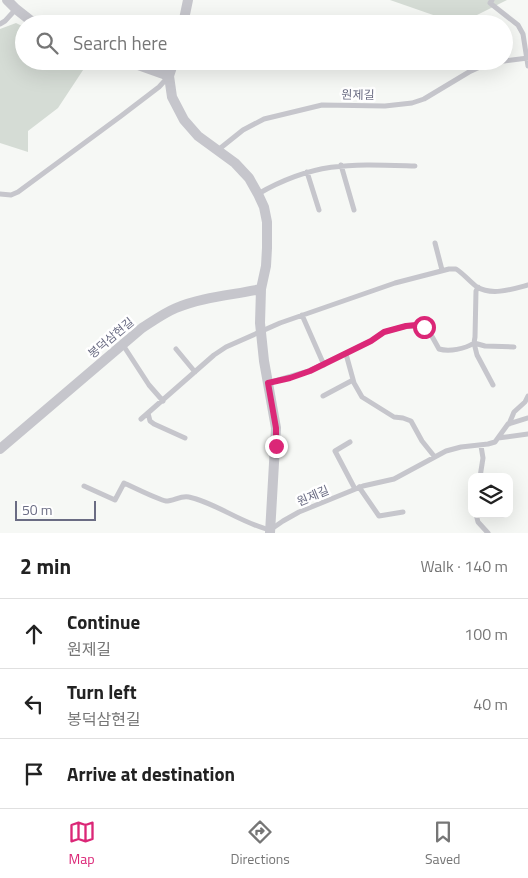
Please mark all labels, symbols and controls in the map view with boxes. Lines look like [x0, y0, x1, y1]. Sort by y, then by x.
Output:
search box [15, 15, 513, 70]
text: Search here [73, 28, 167, 57]
icon: search [33, 29, 61, 57]
street label: 원제길 [341, 85, 375, 104]
street label: 봉덕삼현길 [83, 313, 138, 363]
route start [413, 316, 436, 339]
route end [265, 435, 288, 458]
map controls [468, 473, 513, 518]
button: layers [468, 473, 513, 518]
street label: 원제길 [294, 480, 332, 511]
scale bar [15, 498, 96, 521]
text: 50 m [22, 499, 52, 520]
text: 2 min [20, 550, 71, 582]
text: Walk · 140 m [420, 554, 508, 578]
text: Continue [67, 607, 140, 636]
icon: ahead [20, 620, 48, 648]
text: 100 m [464, 622, 508, 646]
text: 원제길 [67, 637, 111, 661]
text: Turn left [67, 677, 137, 706]
icon: left [20, 690, 48, 718]
text: 40 m [473, 692, 508, 716]
text: 봉덕삼현길 [67, 707, 141, 731]
text: Arrive at destination [67, 759, 235, 788]
icon: arrive [20, 760, 48, 788]
tab: Map [68, 818, 96, 869]
tab: Directions [231, 818, 290, 869]
tab: Saved [425, 818, 461, 869]

